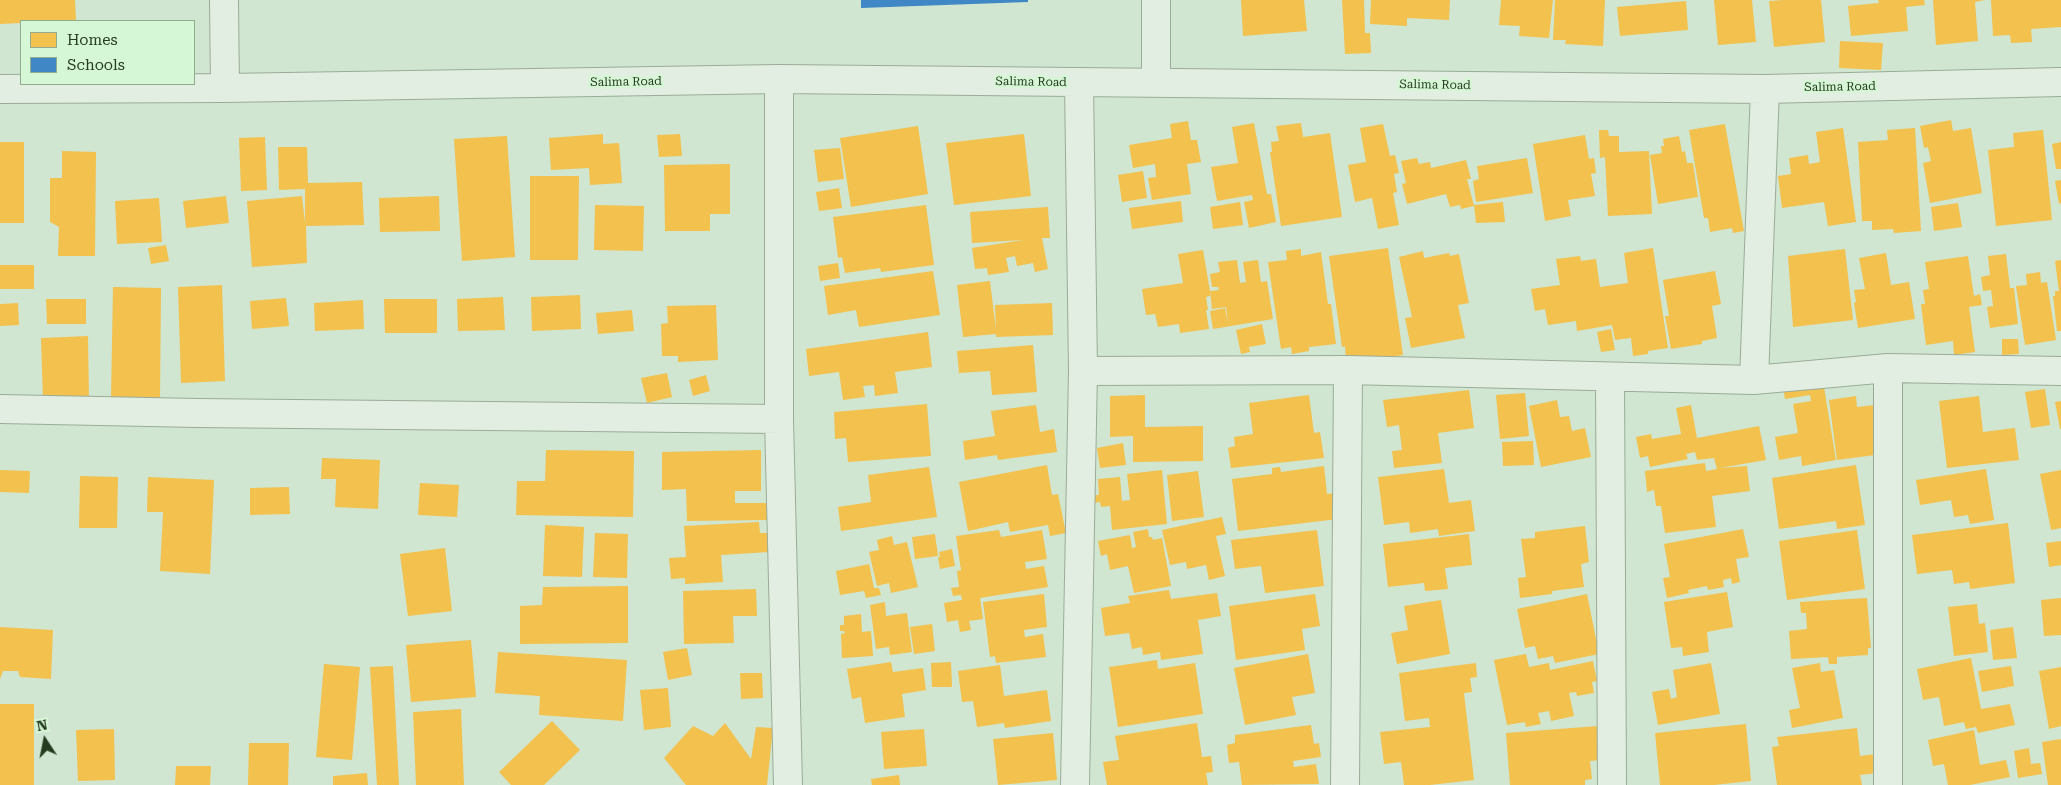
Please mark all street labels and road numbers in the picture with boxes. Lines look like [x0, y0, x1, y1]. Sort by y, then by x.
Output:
street label: Salima Road [590, 74, 662, 90]
street label: Salima Road [995, 74, 1067, 90]
street label: Salima Road [1399, 77, 1471, 93]
street label: Salima Road [1804, 79, 1876, 95]

